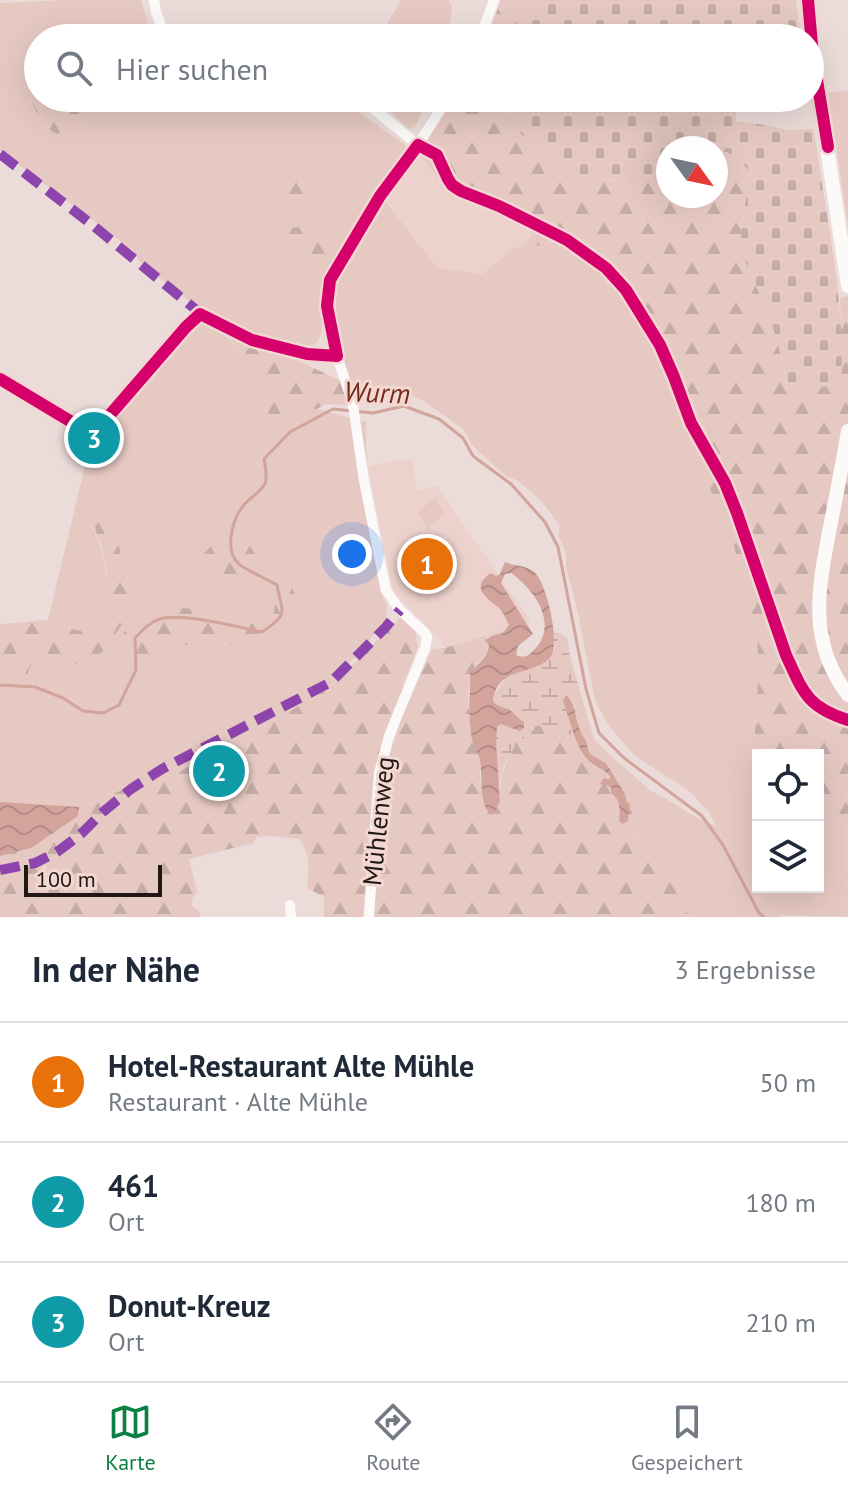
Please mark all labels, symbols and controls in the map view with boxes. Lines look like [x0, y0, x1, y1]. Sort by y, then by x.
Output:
search box [24, 24, 824, 112]
icon: search [52, 46, 96, 90]
text: Hier suchen [116, 49, 268, 88]
north arrow [656, 136, 728, 208]
water label: Wurm [343, 372, 411, 412]
pin: 3 [68, 408, 120, 468]
your location [332, 534, 372, 574]
pin: 1 [401, 534, 453, 594]
pin: 2 [193, 741, 245, 801]
map controls [752, 749, 824, 893]
button: locate [752, 749, 824, 821]
street label: Mühlenweg [355, 755, 401, 887]
button: layers [752, 821, 824, 893]
scale bar [24, 861, 162, 897]
text: 100 m [36, 865, 96, 893]
text: In der Nähe [32, 947, 200, 991]
text: 3 Ergebnisse [675, 953, 816, 986]
text: Hotel-Restaurant Alte Mühle [108, 1046, 474, 1085]
text: 1 [51, 1066, 65, 1099]
text: 50 m [760, 1066, 816, 1099]
text: Restaurant · Alte Mühle [108, 1085, 368, 1118]
text: 461 [108, 1166, 159, 1205]
text: 2 [51, 1186, 65, 1219]
text: 180 m [745, 1186, 816, 1219]
text: Ort [108, 1205, 144, 1238]
text: Donut-Kreuz [108, 1286, 270, 1325]
text: 3 [51, 1306, 65, 1339]
text: 210 m [745, 1306, 816, 1339]
text: Ort [108, 1325, 144, 1358]
tab: Karte [105, 1400, 156, 1476]
tab: Route [366, 1400, 420, 1476]
tab: Gespeichert [631, 1400, 743, 1476]

